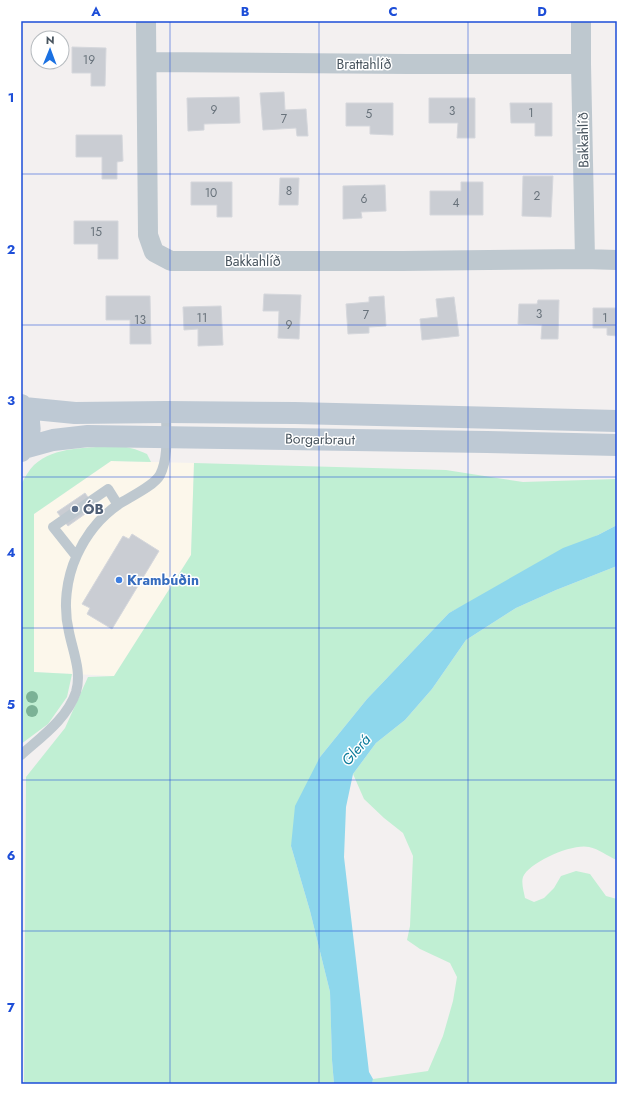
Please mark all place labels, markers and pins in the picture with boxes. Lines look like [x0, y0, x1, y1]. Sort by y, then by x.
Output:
place label: ÓB [83, 499, 104, 519]
marker: ÓB [70, 504, 80, 514]
place label: Krambúðin [127, 570, 199, 590]
marker: Krambúðin [114, 575, 124, 585]

